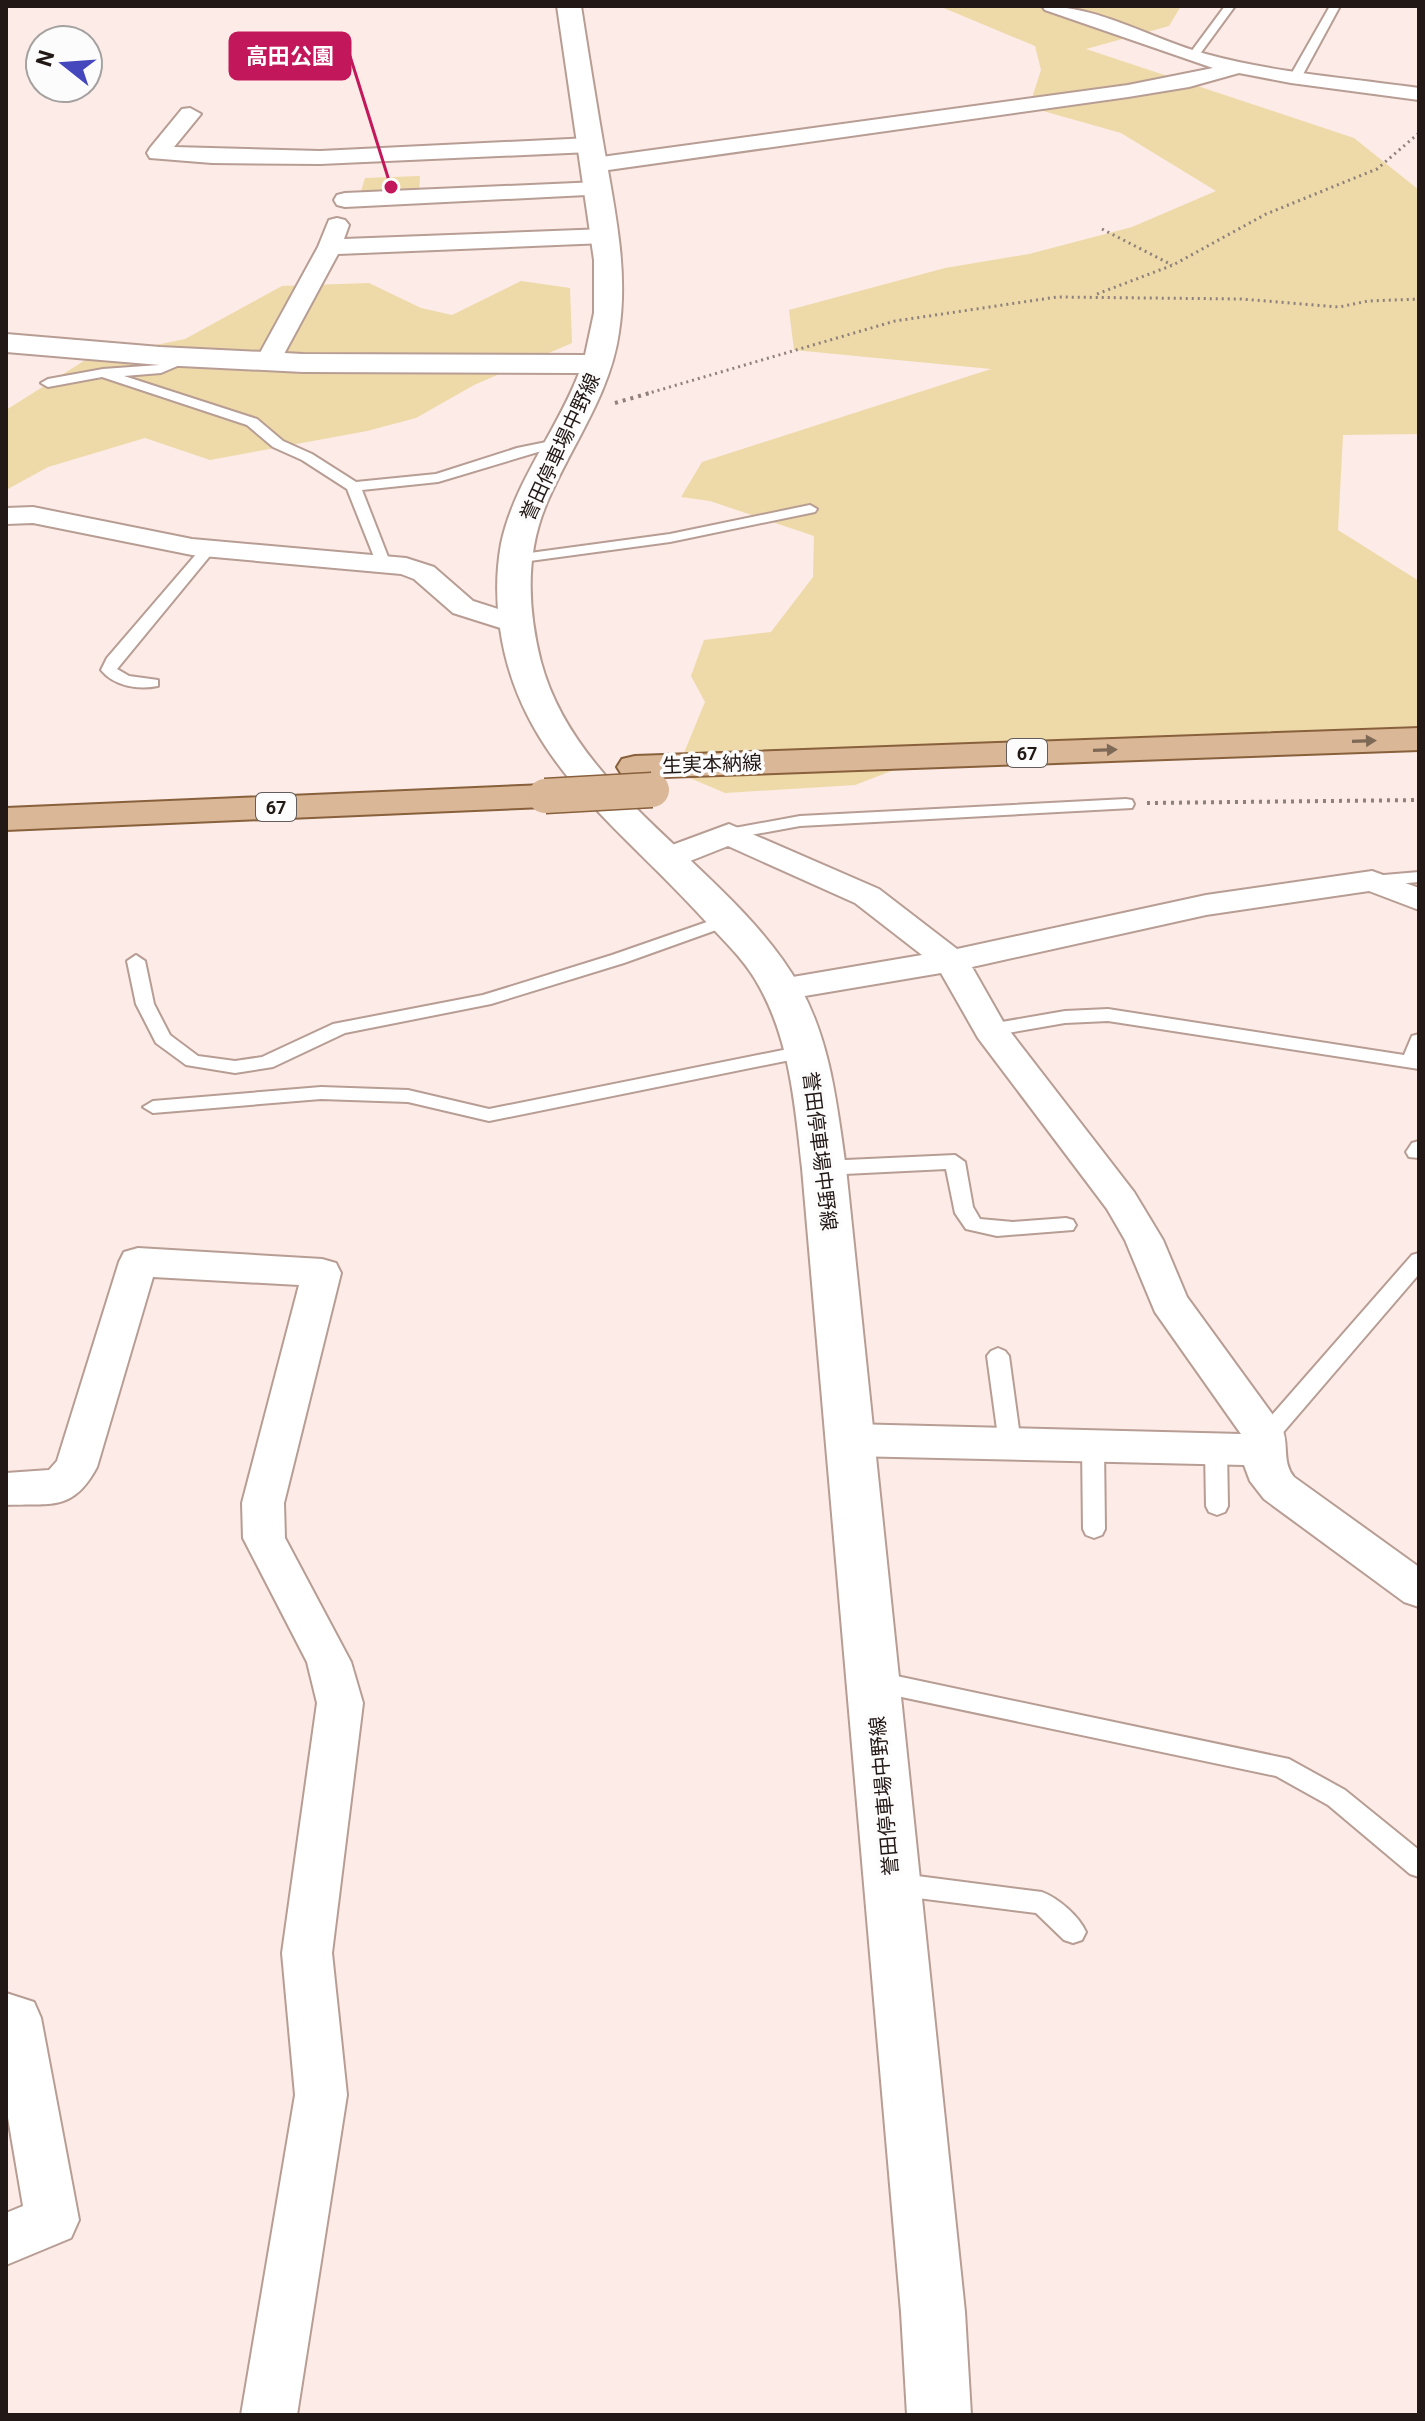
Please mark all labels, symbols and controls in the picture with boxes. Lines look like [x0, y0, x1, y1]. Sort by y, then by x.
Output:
north arrow [24, 24, 104, 104]
callout: 高田公園 [230, 33, 350, 79]
text: 高田公園 [246, 44, 334, 69]
text: N [31, 47, 60, 69]
street label: 誉田停車場中野線 [515, 369, 605, 525]
one-way arrow [1352, 735, 1377, 748]
road number: 67 [1007, 739, 1047, 767]
one-way arrow [1093, 744, 1118, 757]
street label: 生実本納線 [662, 750, 762, 778]
road number: 67 [256, 793, 296, 821]
street label: 誉田停車場中野線 [798, 1070, 842, 1232]
street label: 誉田停車場中野線 [865, 1715, 903, 1877]

